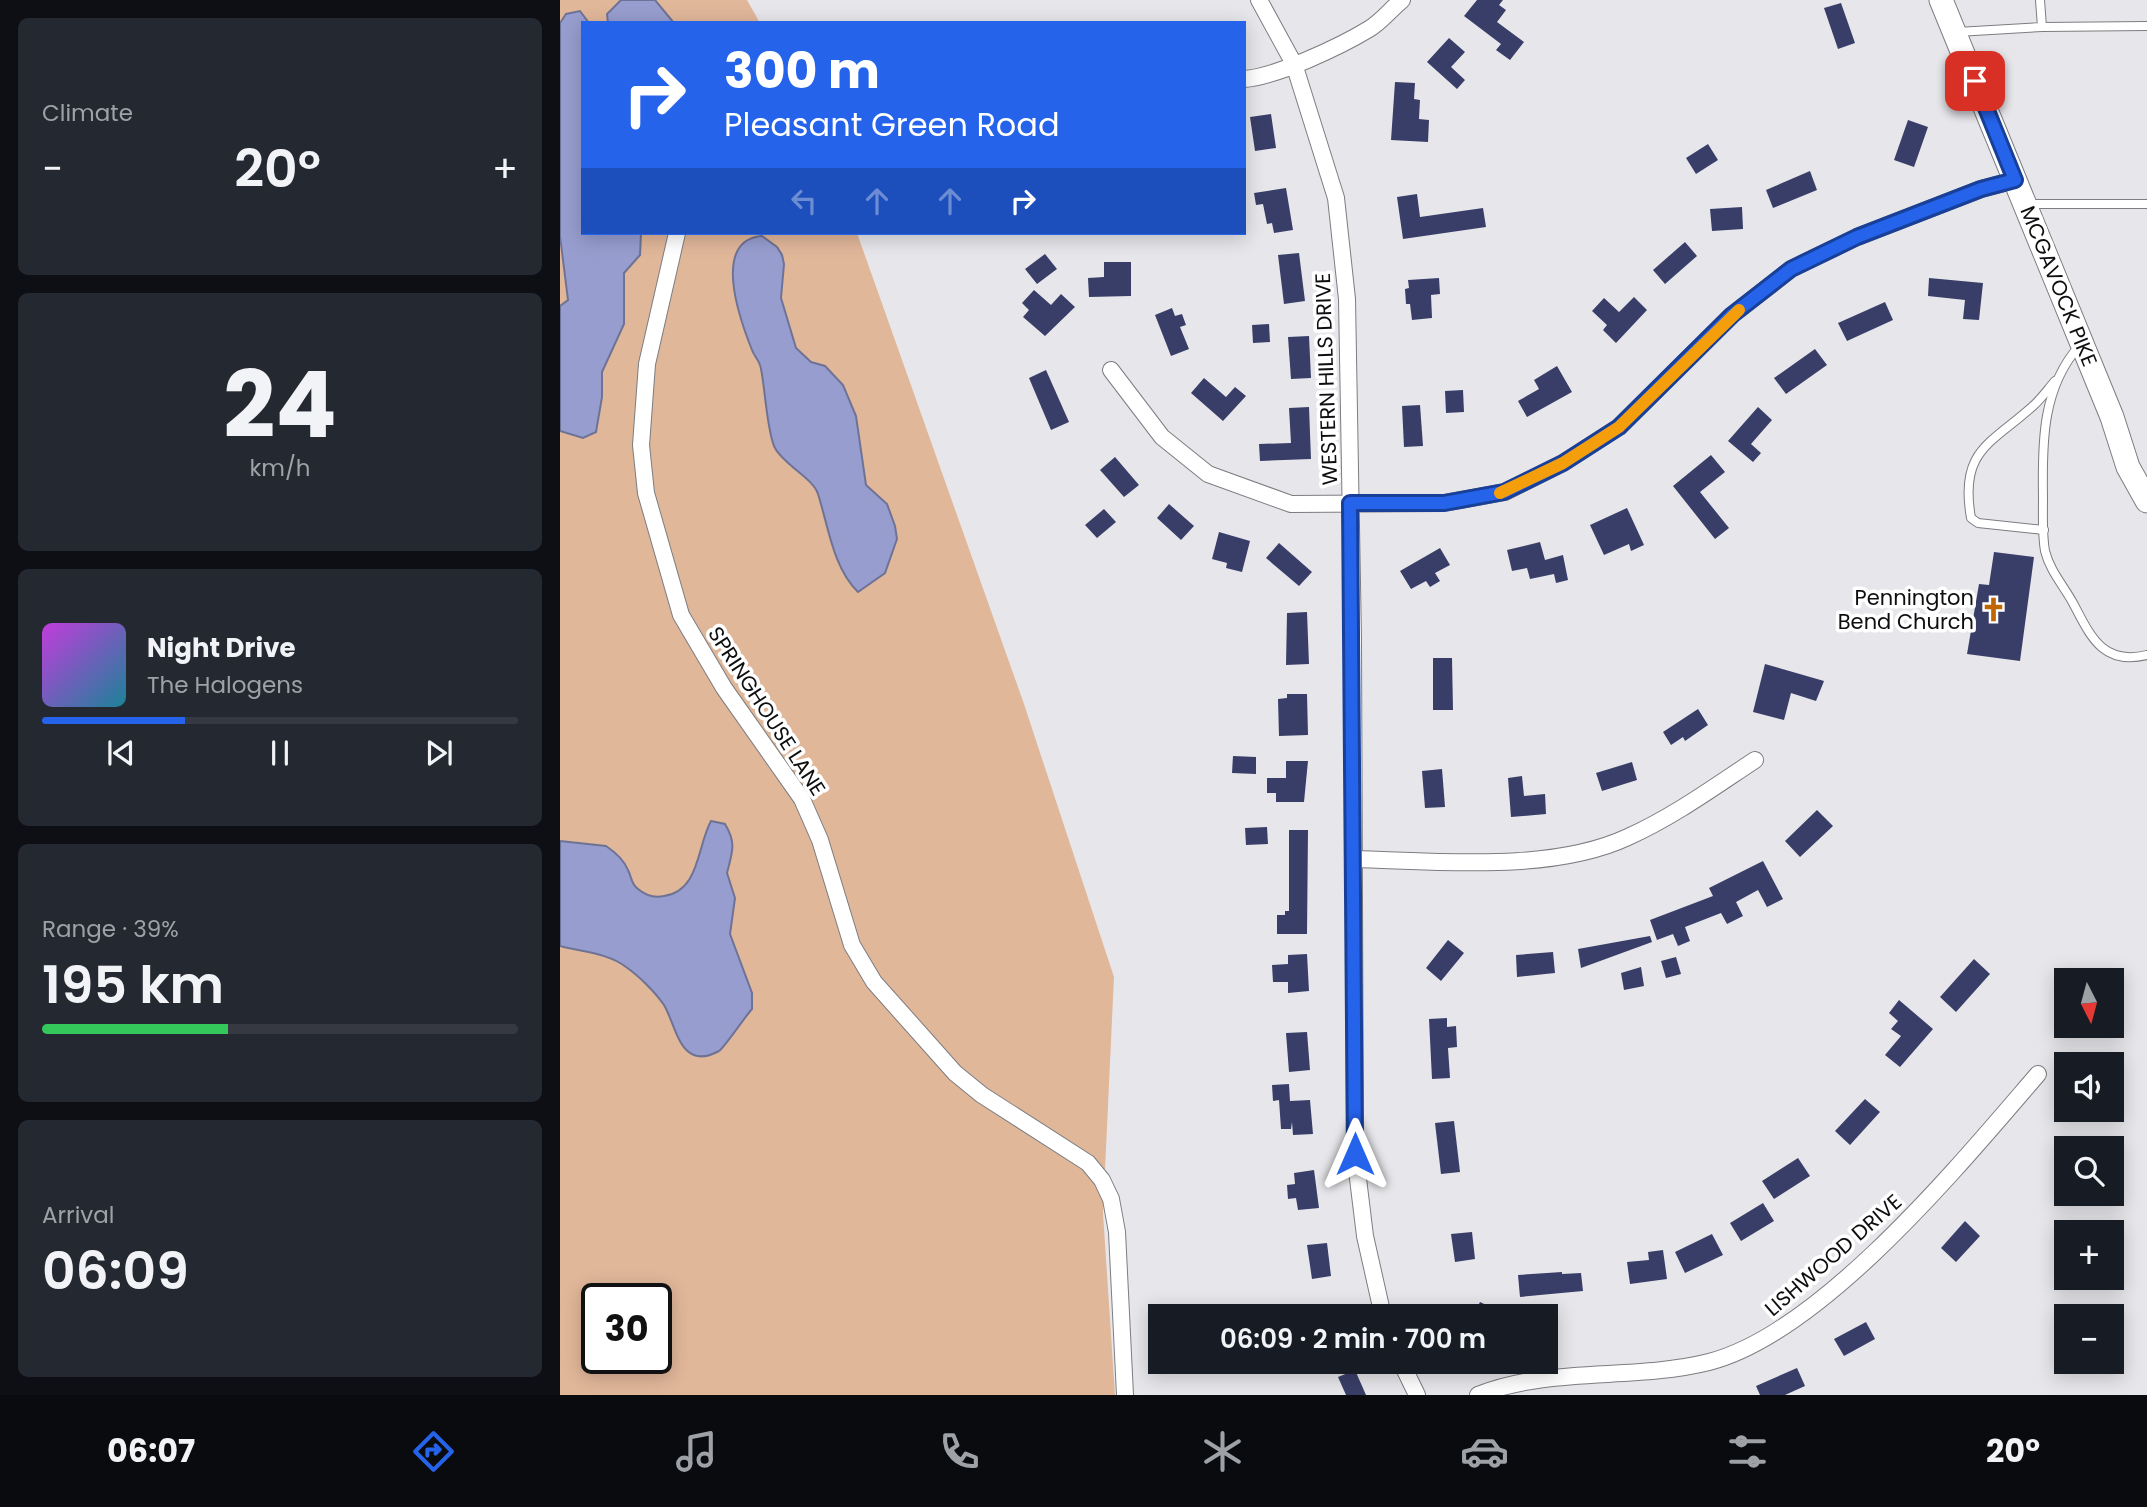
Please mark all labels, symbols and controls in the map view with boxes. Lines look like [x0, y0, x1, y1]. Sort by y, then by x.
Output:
text: 300 m [724, 37, 880, 105]
icon: right [609, 49, 700, 140]
pin [1945, 51, 2005, 111]
icon: arrive [1956, 62, 1994, 100]
text: Climate [42, 97, 133, 129]
text: Pleasant Green Road [724, 102, 1060, 147]
text: 20° [234, 132, 321, 205]
text: − [42, 142, 63, 195]
text: + [492, 142, 518, 195]
icon: left [785, 182, 823, 220]
icon: ahead [858, 182, 896, 220]
icon: ahead [931, 182, 969, 220]
icon: right [1004, 182, 1042, 220]
street label: MCGAVOCK PIKE [2014, 201, 2104, 371]
street label: WESTERN HILLS DRIVE [1308, 272, 1344, 486]
text: 24 [223, 341, 337, 469]
text: km/h [249, 452, 311, 484]
place label: Pennington Bend Church [1838, 583, 1974, 636]
church icon: Pennington Bend Church [1980, 595, 2008, 623]
street label: SPRINGHOUSE LANE [701, 621, 833, 801]
text: Night Drive [147, 630, 295, 666]
text: The Halogens [147, 669, 303, 701]
icon: previous [102, 734, 140, 772]
icon: pause [261, 734, 299, 772]
icon: next [420, 734, 458, 772]
text: Range · 39% [42, 913, 179, 945]
text: 195 km [42, 948, 224, 1021]
north arrow [2054, 968, 2124, 1038]
map controls [2054, 968, 2124, 1374]
button: sound [2054, 1052, 2124, 1122]
position arrow [1318, 1117, 1392, 1191]
button: search [2054, 1136, 2124, 1206]
street label: LISHWOOD DRIVE [1758, 1187, 1908, 1323]
text: Arrival [42, 1199, 114, 1231]
button: + [2054, 1220, 2124, 1290]
text: 06:09 [42, 1234, 189, 1307]
speed limit sign: 30 [581, 1283, 672, 1374]
button: − [2054, 1304, 2124, 1374]
text: 06:09 · 2 min · 700 m [1220, 1321, 1486, 1357]
icon: directions [409, 1427, 458, 1476]
icon: music [672, 1427, 721, 1476]
icon: phone [935, 1427, 984, 1476]
icon: climate [1198, 1427, 1247, 1476]
icon: car [1460, 1427, 1509, 1476]
icon: filters [1723, 1427, 1772, 1476]
text: 06:07 [107, 1428, 195, 1473]
text: 20° [1986, 1428, 2040, 1473]

